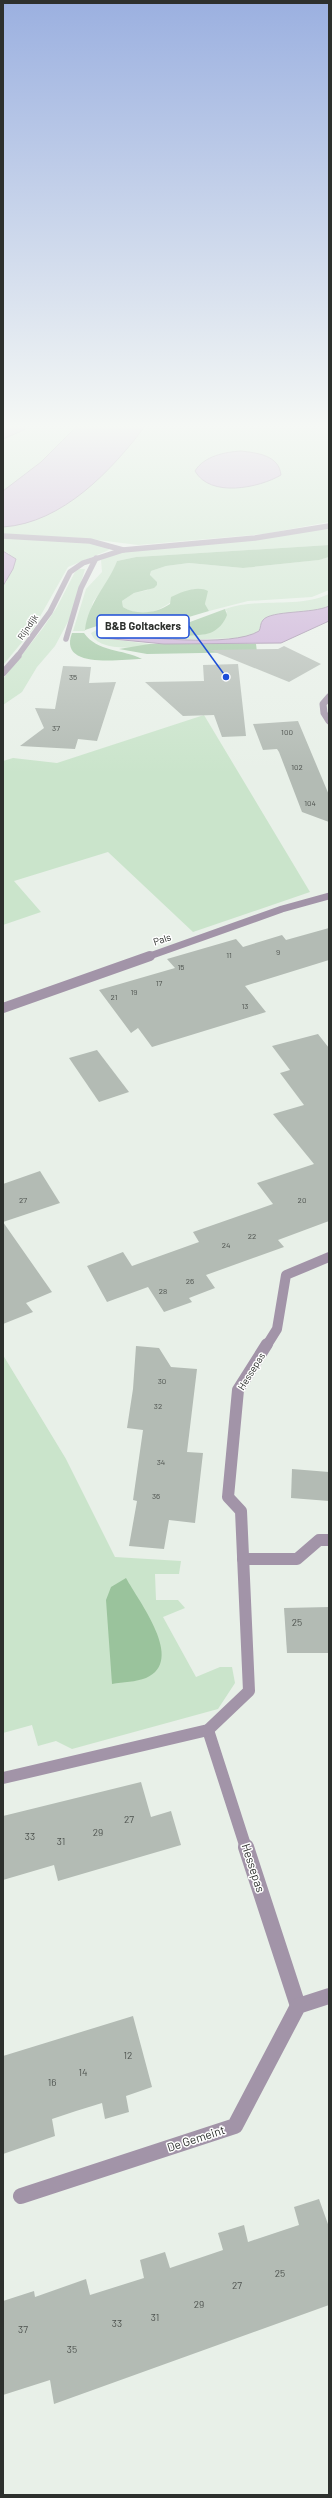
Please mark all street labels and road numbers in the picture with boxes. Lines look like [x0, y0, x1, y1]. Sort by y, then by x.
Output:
street label: Rijndijk [15, 611, 41, 642]
street label: Pals [151, 930, 173, 948]
street label: Hessepas [235, 1350, 267, 1392]
street label: Hessepas [240, 1842, 268, 1894]
street label: De Gemeint [165, 2122, 226, 2154]

